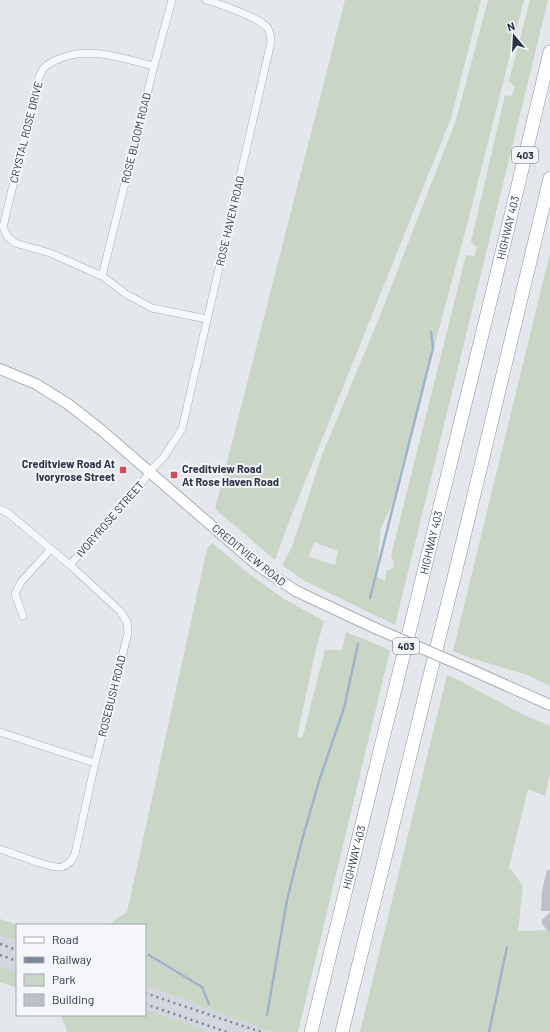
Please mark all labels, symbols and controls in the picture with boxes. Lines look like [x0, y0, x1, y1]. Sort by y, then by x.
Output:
north arrow [494, 16, 534, 56]
text: N [505, 19, 516, 33]
street label: CRYSTAL ROSE DRIVE [7, 79, 45, 184]
street label: ROSE BLOOM ROAD [118, 91, 153, 184]
road number: 403 [512, 147, 538, 163]
street label: ROSE HAVEN ROAD [213, 174, 246, 267]
street label: HIGHWAY 403 [494, 195, 521, 261]
place label: Creditview Road At Ivoryrose Street [22, 457, 115, 483]
place label: Creditview Road At Rose Haven Road [182, 462, 279, 488]
marker: Creditview Road At Ivoryrose Street [118, 465, 128, 475]
marker: Creditview Road At Rose Haven Road [169, 470, 179, 480]
street label: IVORYROSE STREET [73, 478, 146, 559]
street label: HIGHWAY 403 [417, 509, 445, 575]
street label: CREDITVIEW ROAD [210, 521, 289, 588]
road number: 403 [393, 638, 419, 654]
street label: ROSEBUSH ROAD [95, 654, 128, 738]
street label: HIGHWAY 403 [339, 824, 367, 890]
legend [16, 924, 146, 1016]
text: Road [52, 932, 79, 946]
text: Railway [52, 952, 92, 966]
text: Park [52, 972, 76, 986]
text: Building [52, 992, 94, 1006]

